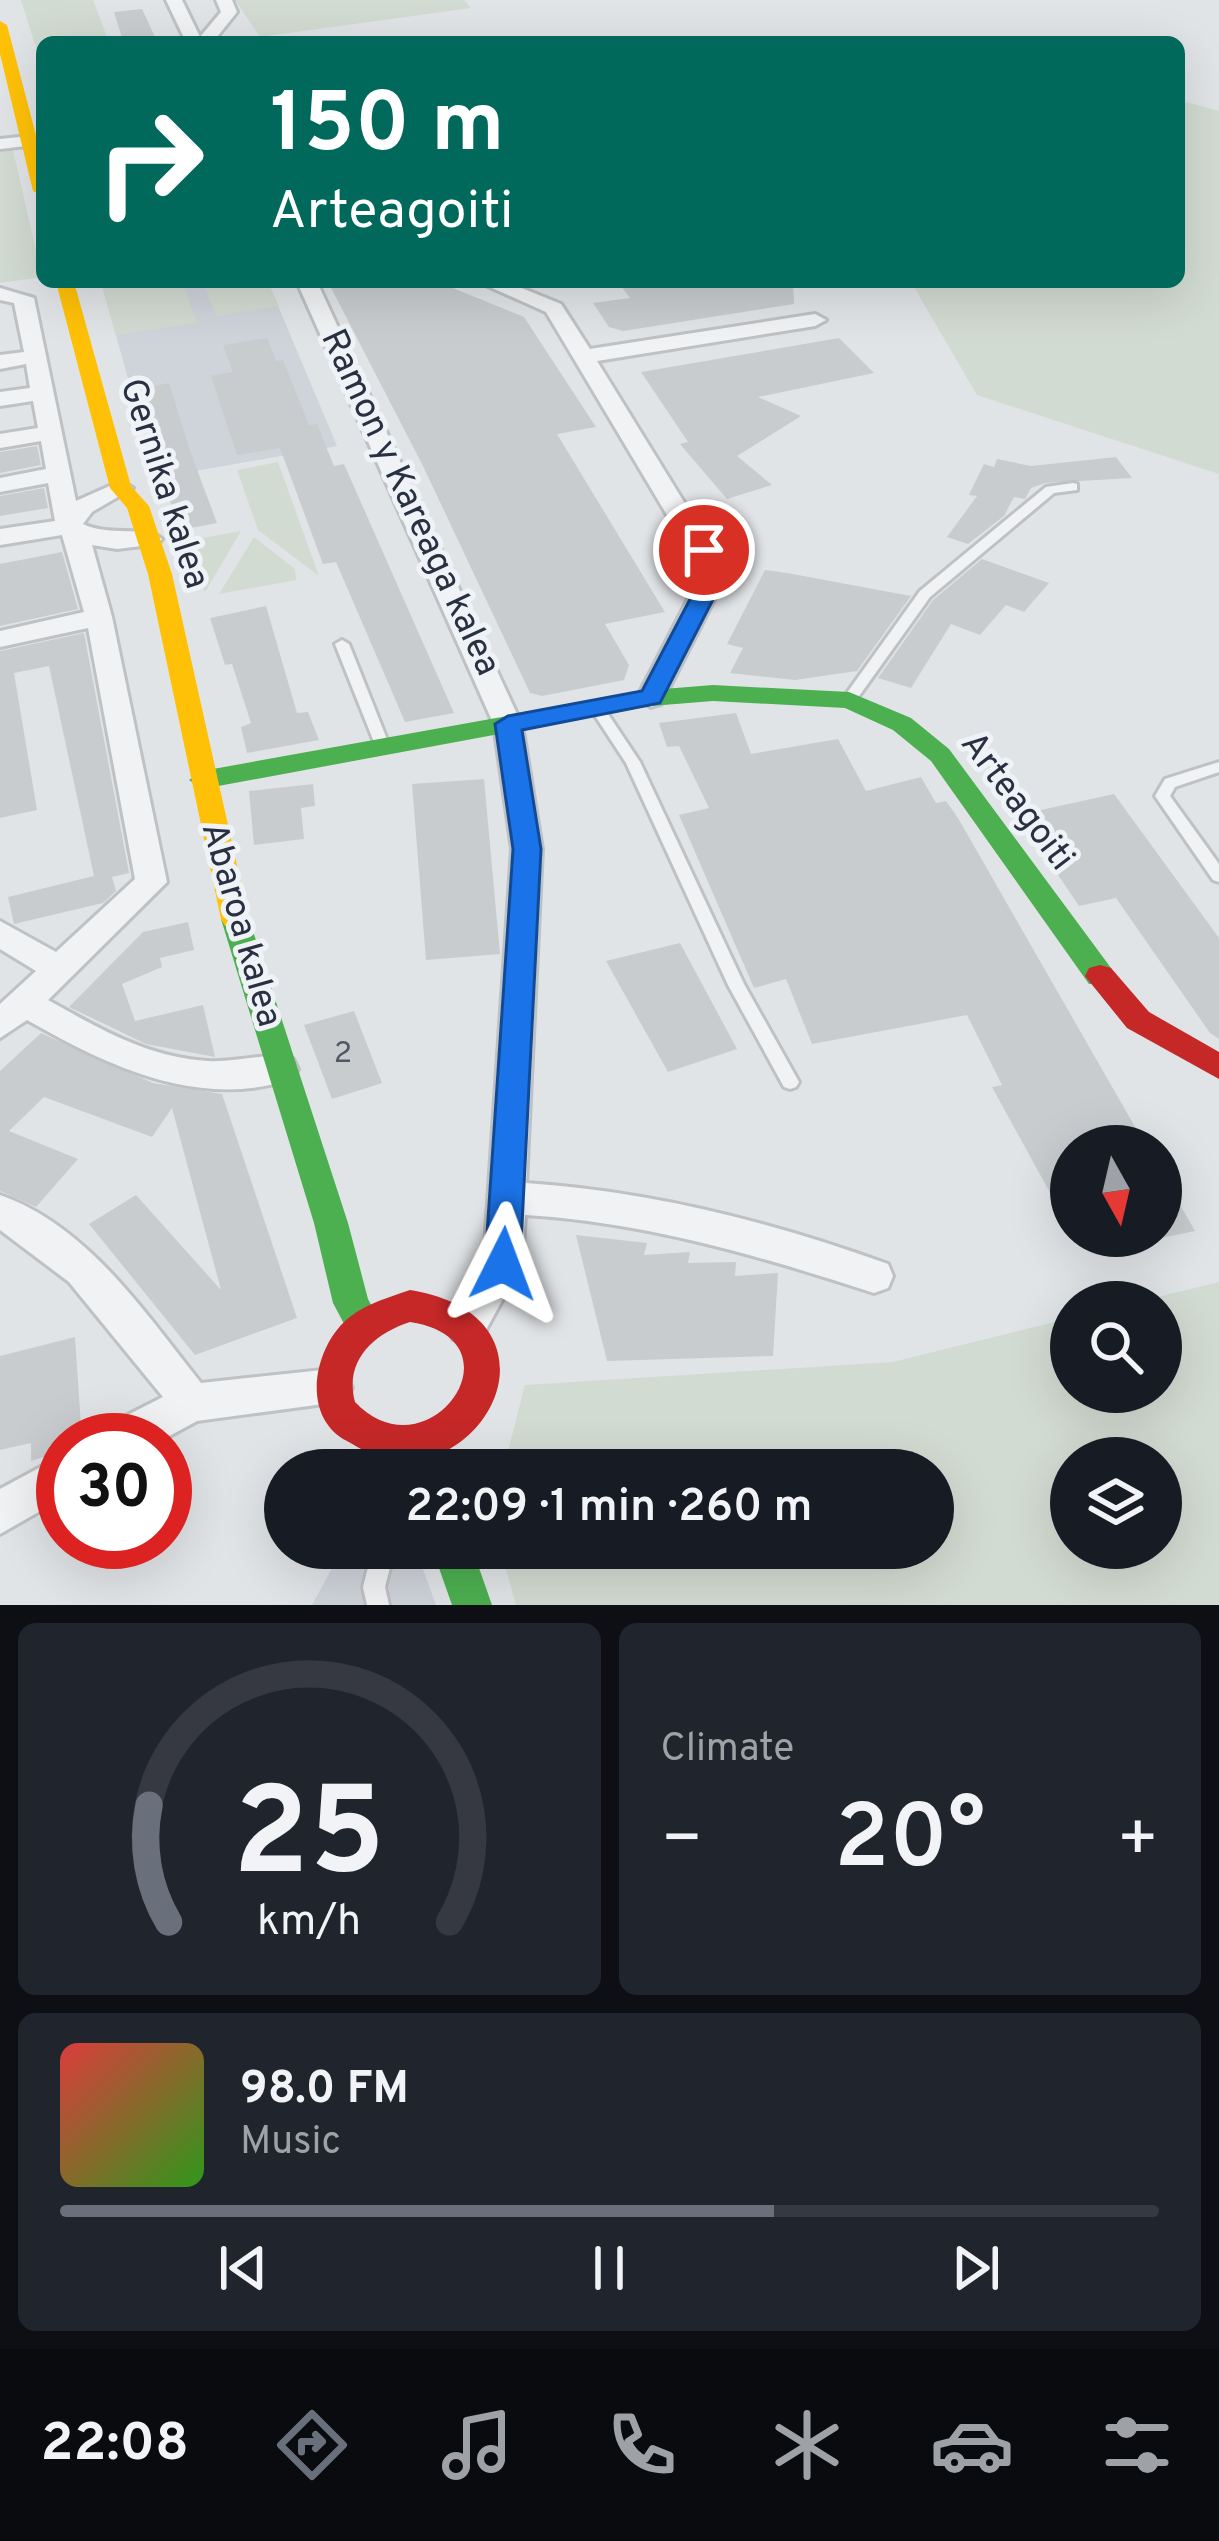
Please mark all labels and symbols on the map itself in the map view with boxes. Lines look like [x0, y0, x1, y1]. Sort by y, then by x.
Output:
street label: Ramon y Kareaga kalea [308, 322, 510, 684]
street label: Gernika kalea [107, 373, 219, 595]
pin [653, 499, 755, 601]
street label: Arteagoiti [949, 723, 1083, 881]
street label: Abaroa kalea [189, 818, 291, 1032]
house number: 2 [334, 1036, 352, 1073]
north arrow [1050, 1125, 1182, 1257]
position arrow [440, 1201, 566, 1327]
speed limit sign: 30 [36, 1413, 192, 1569]

